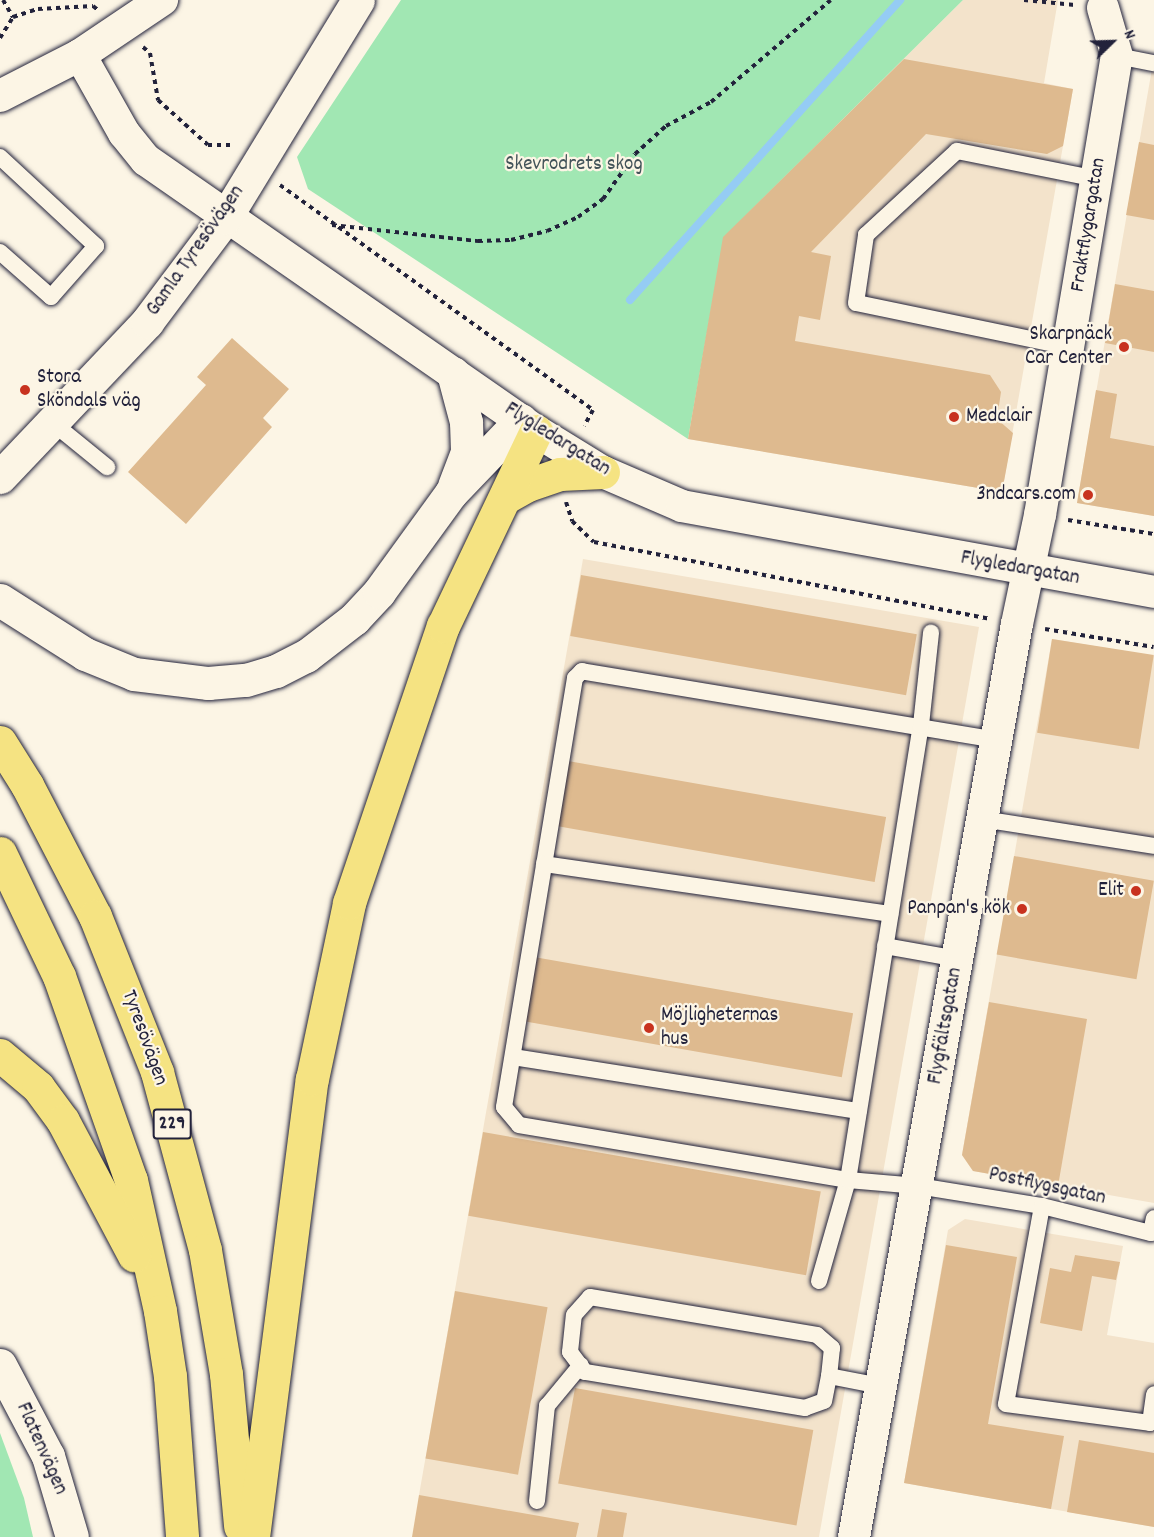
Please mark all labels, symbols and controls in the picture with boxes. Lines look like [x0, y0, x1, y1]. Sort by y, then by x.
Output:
north arrow [1082, 12, 1142, 72]
text: N [1117, 27, 1141, 43]
park label: Skevrodrets skog [505, 152, 643, 178]
street label: Fraktflygargatan [1066, 156, 1112, 294]
street label: Gamla Tyresövägen [142, 181, 250, 321]
place label: Skarpnäck Car Center [1025, 322, 1112, 372]
marker: Skarpnäck Car Center [1117, 340, 1131, 354]
place label: Stora Sköndals väg [37, 365, 141, 415]
marker: Stora Sköndals väg [18, 383, 32, 397]
street label: Flygledargatan [499, 397, 615, 483]
place label: Medclair [966, 404, 1032, 430]
marker: Medclair [947, 410, 961, 424]
place label: 3ndcars.com [977, 482, 1076, 508]
marker: 3ndcars.com [1081, 488, 1095, 502]
street label: Flygledargatan [959, 546, 1081, 592]
place label: Elit [1098, 878, 1124, 904]
marker: Elit [1129, 884, 1143, 898]
place label: Panpan's kök [907, 896, 1010, 922]
marker: Panpan's kök [1015, 902, 1029, 916]
street label: Flygfältsgatan [923, 966, 969, 1086]
street label: Tyresövägen [115, 987, 173, 1089]
place label: Möjligheternas hus [661, 1003, 778, 1053]
marker: Möjligheternas hus [642, 1021, 656, 1035]
road number: 229 [152, 1107, 192, 1141]
street label: Postflygsgatan [986, 1162, 1108, 1212]
street label: Flatenvägen [10, 1399, 72, 1499]

